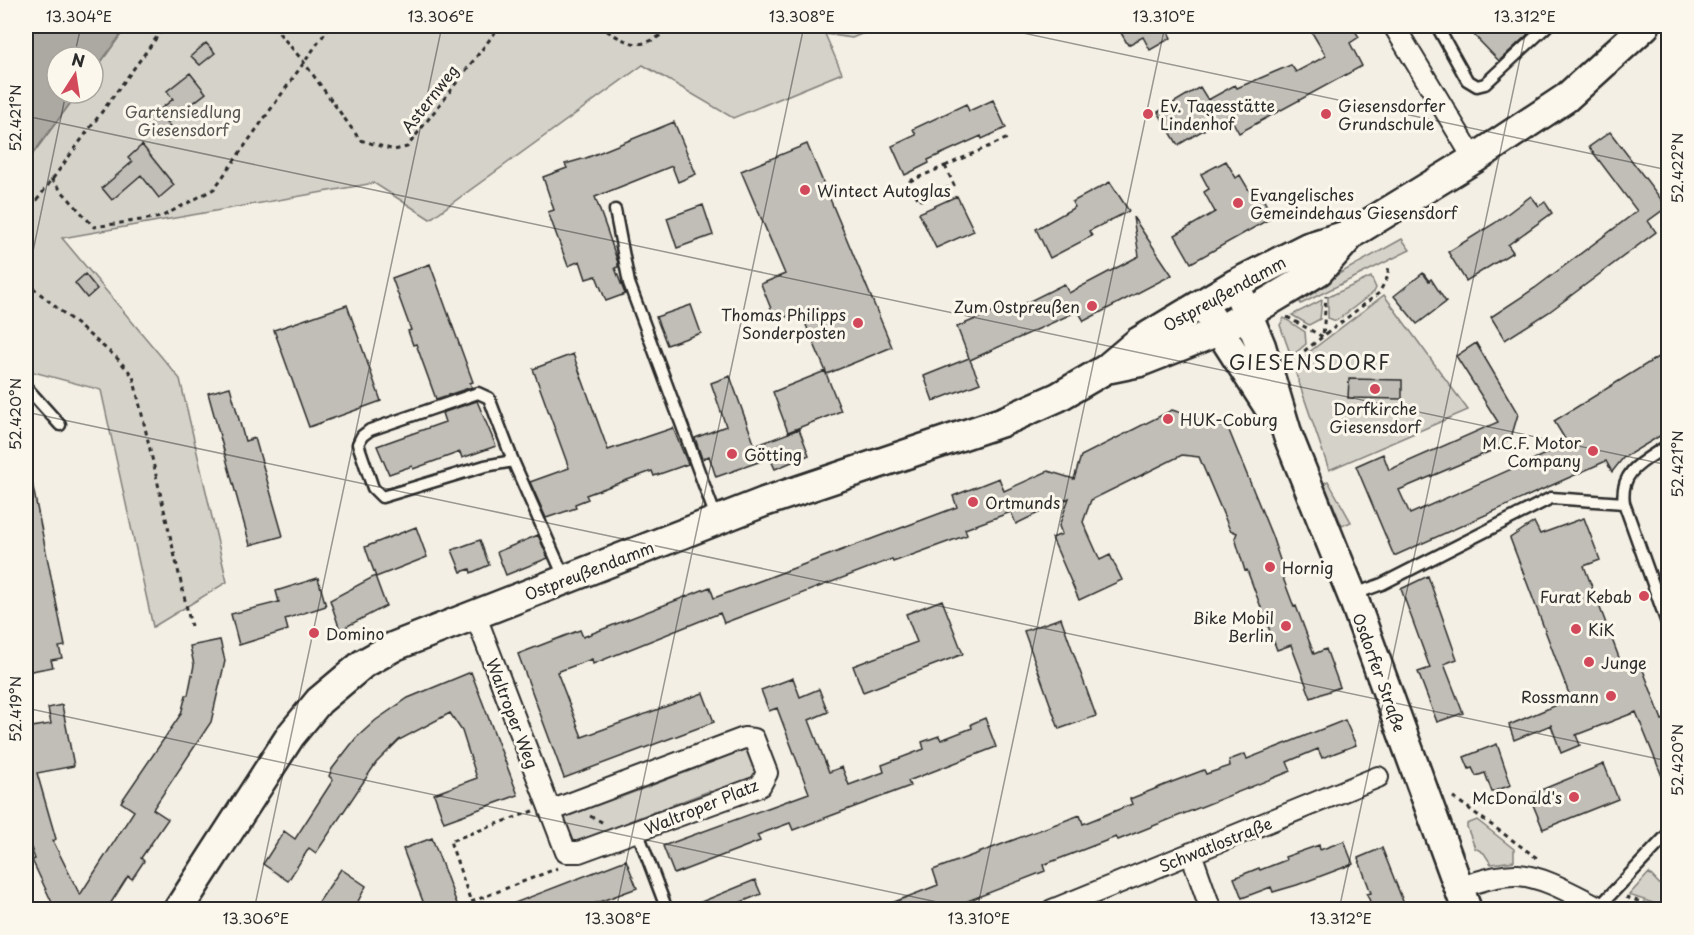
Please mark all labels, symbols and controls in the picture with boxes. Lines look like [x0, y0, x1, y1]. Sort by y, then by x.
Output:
text: 13.304°E [46, 4, 112, 27]
text: 13.306°E [408, 4, 474, 27]
text: 13.308°E [769, 4, 835, 27]
text: 13.310°E [1133, 4, 1195, 27]
text: 13.312°E [1494, 4, 1556, 27]
north arrow [45, 45, 105, 105]
text: N [70, 46, 87, 72]
street label: Asternweg [395, 59, 463, 137]
text: 52.421°N [3, 84, 26, 152]
place label: Ev. Tagesstätte Lindenhof [1160, 93, 1275, 135]
place label: Giesensdorfer Grundschule [1338, 93, 1446, 135]
park label: Gartensiedlung Giesensdorf [125, 99, 241, 141]
marker: Ev. Tagesstätte Lindenhof [1141, 107, 1155, 121]
marker: Giesensdorfer Grundschule [1319, 107, 1333, 121]
text: 52.422°N [1665, 133, 1688, 203]
place label: Wintect Autoglas [817, 178, 951, 202]
place label: Evangelisches Gemeindehaus Giesensdorf [1250, 182, 1459, 224]
marker: Wintect Autoglas [798, 183, 812, 197]
marker: Evangelisches Gemeindehaus Giesensdorf [1231, 196, 1245, 210]
street label: Ostpreußendamm [1158, 249, 1290, 337]
place label: Zum Ostpreußen [954, 294, 1080, 318]
marker: Zum Ostpreußen [1085, 299, 1099, 313]
place label: Thomas Philipps Sonderposten [721, 302, 846, 344]
marker: Thomas Philipps Sonderposten [851, 316, 865, 330]
district label: GIESENSDORF [1229, 347, 1391, 377]
text: 52.420°N [3, 378, 26, 450]
marker: Dorfkirche Giesensdorf [1368, 382, 1382, 396]
place label: Dorfkirche Giesensdorf [1329, 396, 1423, 438]
place label: HUK-Coburg [1180, 407, 1278, 431]
marker: HUK-Coburg [1161, 412, 1175, 426]
place label: M.C.F. Motor Company [1482, 430, 1582, 472]
text: 52.421°N [1665, 430, 1688, 498]
place label: Götting [744, 442, 802, 466]
marker: M.C.F. Motor Company [1586, 444, 1600, 458]
marker: Götting [725, 447, 739, 461]
place label: Ortmunds [985, 490, 1060, 514]
marker: Ortmunds [966, 495, 980, 509]
street label: Ostpreußendamm [521, 534, 657, 606]
place label: Hornig [1282, 555, 1333, 579]
marker: Hornig [1263, 560, 1277, 574]
place label: Furat Kebab [1540, 584, 1632, 608]
marker: Furat Kebab [1637, 589, 1651, 603]
place label: Bike Mobil Berlin [1193, 605, 1274, 647]
street label: Osdorfer Straße [1347, 609, 1413, 735]
place label: KiK [1588, 617, 1615, 641]
marker: Bike Mobil Berlin [1279, 619, 1293, 633]
place label: Domino [326, 621, 384, 645]
marker: KiK [1569, 622, 1583, 636]
marker: Domino [307, 626, 321, 640]
place label: Junge [1601, 650, 1647, 674]
street label: Waltroper Weg [481, 654, 545, 772]
marker: Junge [1582, 655, 1596, 669]
text: 52.419°N [3, 676, 26, 742]
place label: Rossmann [1521, 684, 1599, 708]
marker: Rossmann [1604, 689, 1618, 703]
text: 52.420°N [1665, 724, 1688, 796]
street label: Waltroper Platz [640, 772, 762, 840]
place label: McDonald's [1472, 785, 1562, 809]
marker: McDonald's [1567, 790, 1581, 804]
street label: Schwatlostraße [1155, 810, 1275, 878]
text: 13.306°E [223, 906, 289, 929]
text: 13.308°E [585, 906, 651, 929]
text: 13.310°E [948, 906, 1010, 929]
text: 13.312°E [1310, 906, 1372, 929]

